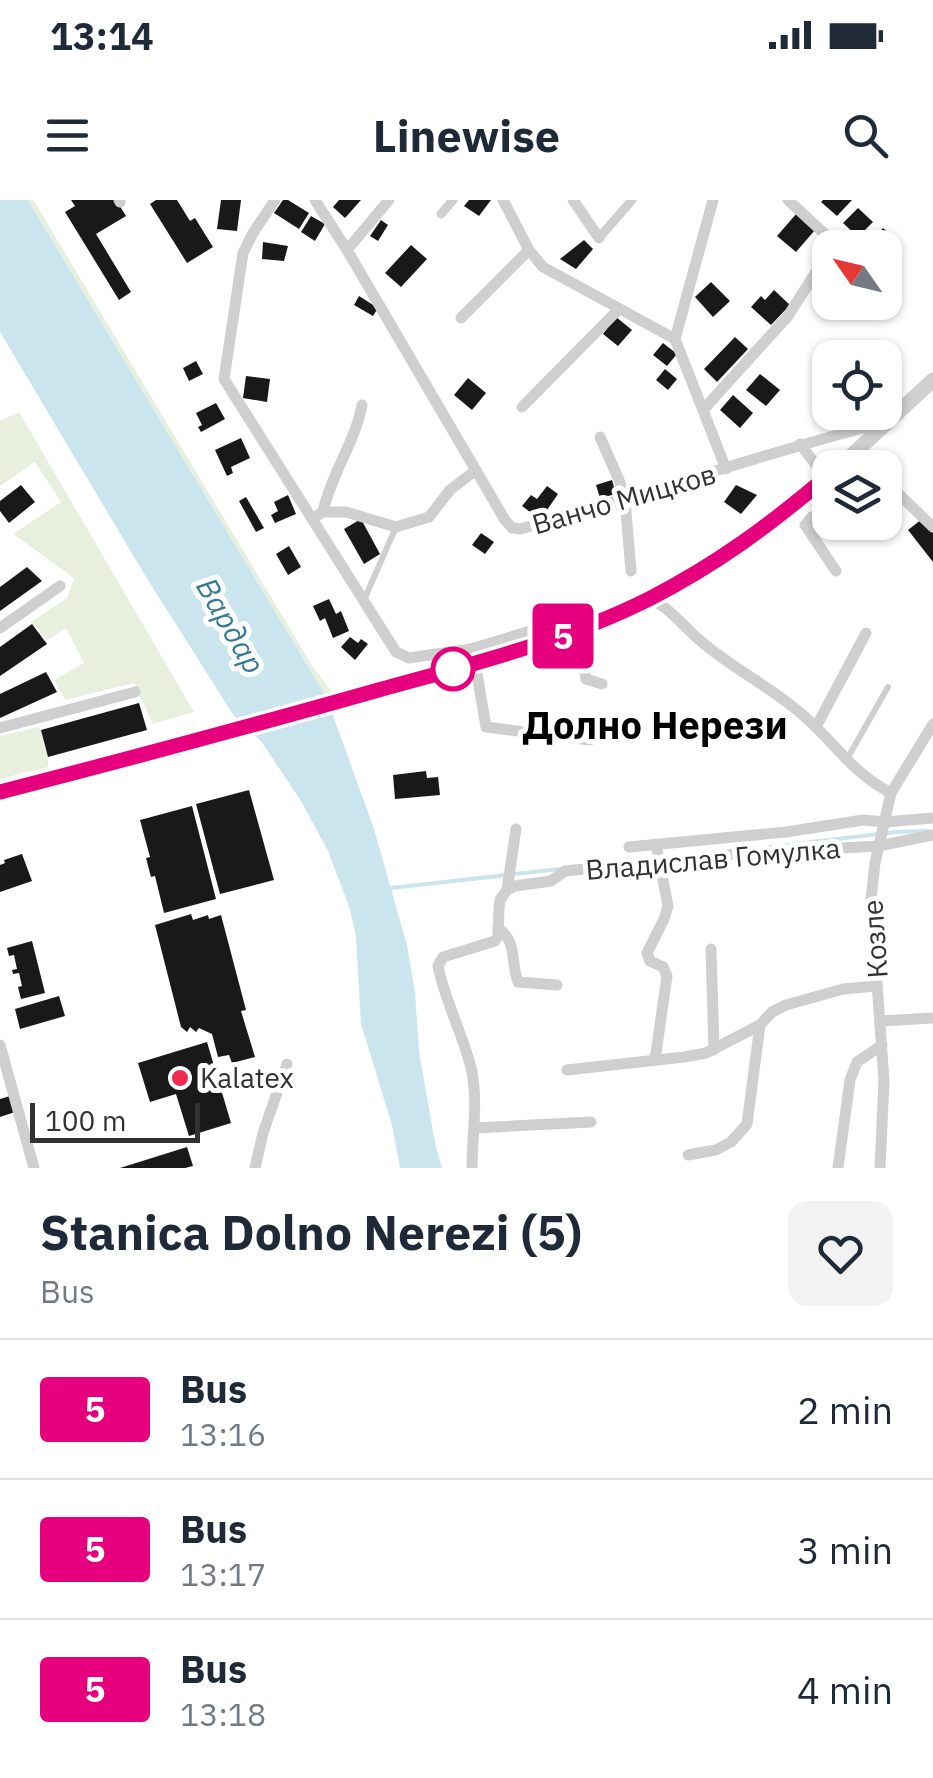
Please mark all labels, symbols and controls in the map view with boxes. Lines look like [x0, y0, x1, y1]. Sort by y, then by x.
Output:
text: 13:14 [50, 11, 154, 60]
text: Linewise [373, 106, 560, 164]
icon: menu [40, 108, 95, 163]
icon: search [838, 108, 893, 163]
north arrow [812, 230, 902, 320]
map controls [812, 230, 902, 540]
button: locate [812, 340, 902, 430]
button: layers [812, 450, 902, 540]
street label: Ванчо Мицков [528, 455, 720, 542]
water label: Вардар [188, 570, 274, 680]
line badge: 5 [530, 604, 596, 668]
text: 5 [552, 613, 574, 659]
unlabelled marker [432, 648, 474, 690]
district label: Долно Нерези [522, 700, 788, 749]
street label: Владислав Гомулка [584, 829, 842, 888]
street label: Козле [853, 899, 896, 979]
place label: Kalatex [200, 1059, 294, 1096]
marker: Kalatex [169, 1067, 191, 1089]
scale bar [30, 1098, 200, 1143]
text: 100 m [45, 1102, 126, 1139]
text: Stanica Dolno Nerezi (5) [40, 1201, 582, 1263]
button: heart [788, 1201, 893, 1306]
text: Bus [40, 1270, 95, 1312]
text: Bus [180, 1364, 247, 1413]
text: 2 min [797, 1385, 893, 1434]
text: 5 [84, 1386, 106, 1432]
text: 13:16 [180, 1413, 266, 1455]
text: Bus [180, 1504, 247, 1553]
text: 3 min [797, 1525, 893, 1574]
text: 5 [84, 1526, 106, 1572]
text: 13:17 [180, 1553, 266, 1595]
text: Bus [180, 1644, 247, 1693]
text: 4 min [797, 1665, 893, 1714]
text: 5 [84, 1666, 106, 1712]
text: 13:18 [180, 1693, 266, 1735]

